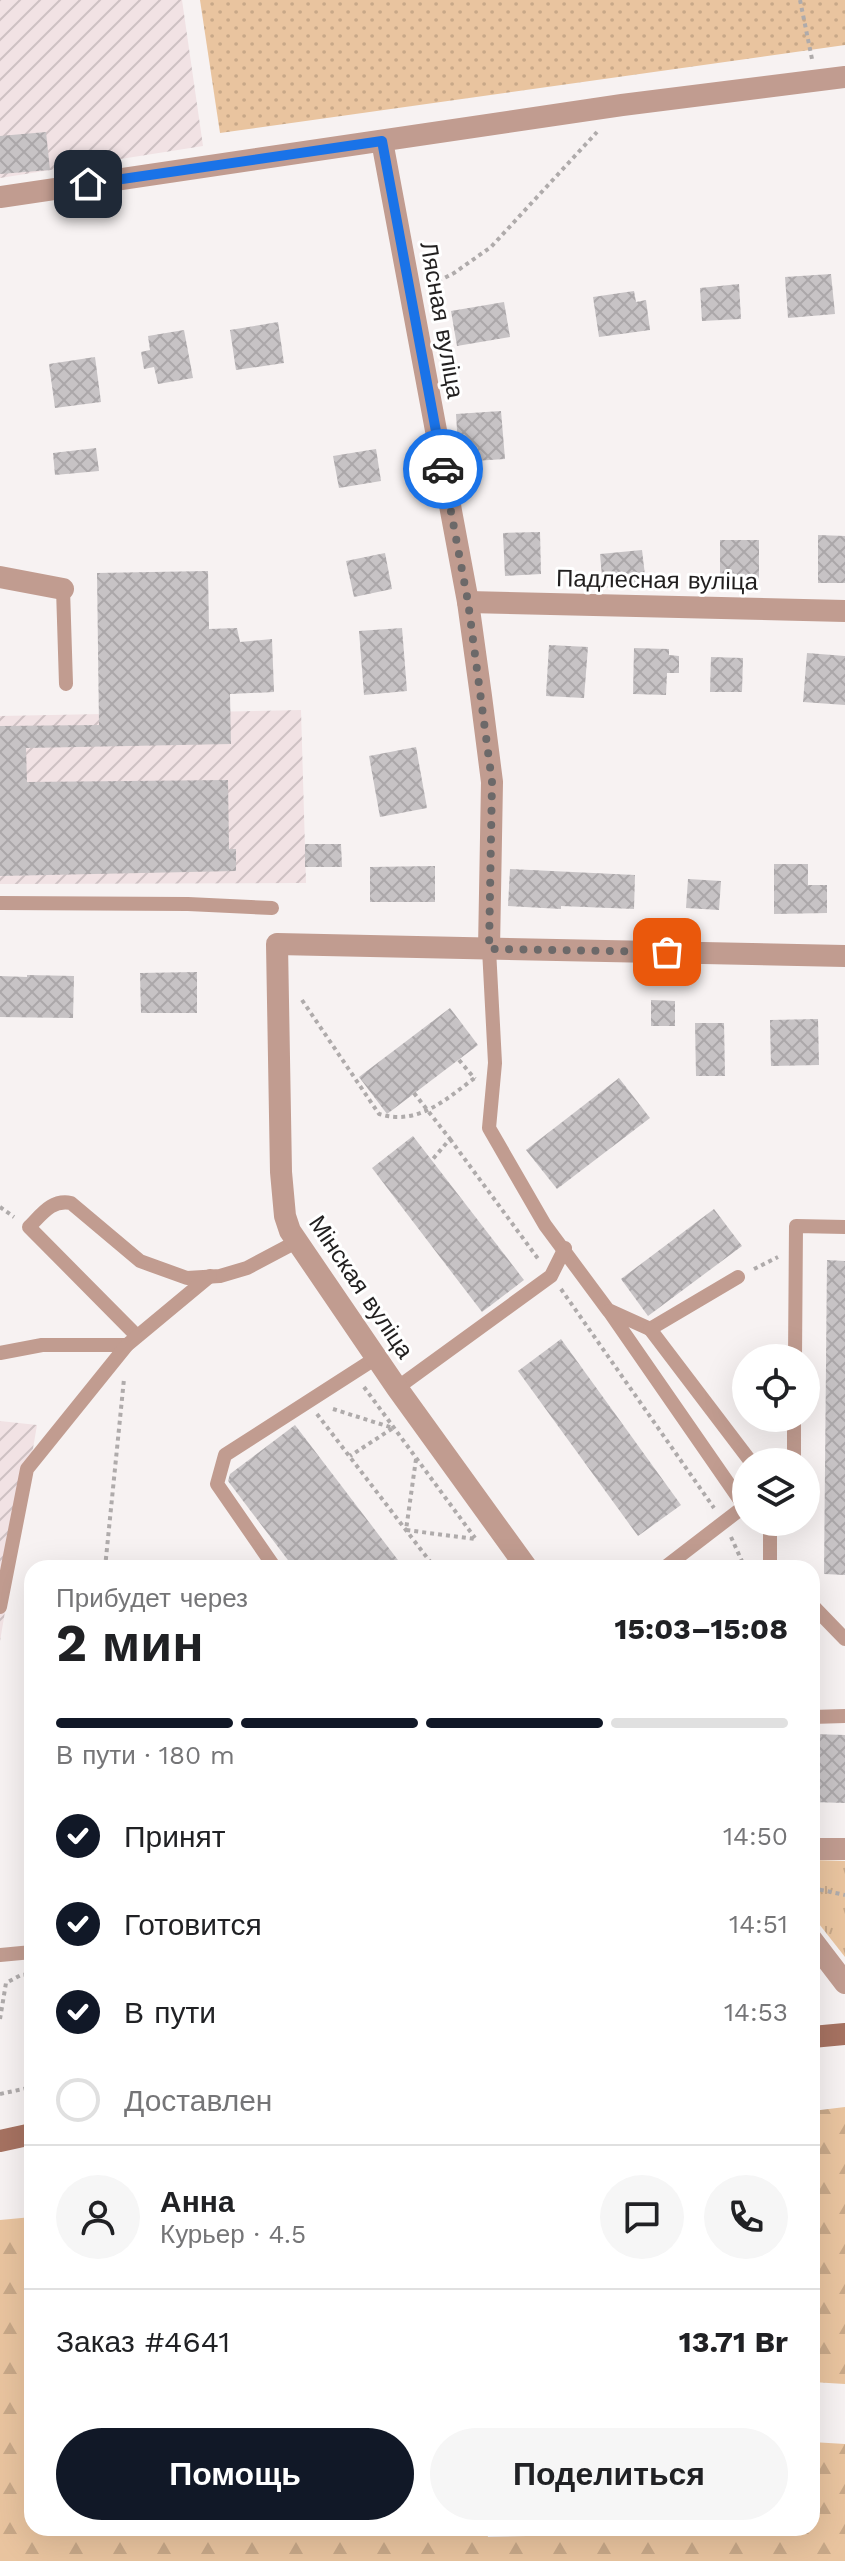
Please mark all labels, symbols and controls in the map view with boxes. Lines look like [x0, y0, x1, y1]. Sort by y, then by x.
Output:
pin [54, 150, 122, 218]
icon: home [66, 162, 110, 206]
street label: Лясная вуліца [414, 239, 470, 401]
courier [403, 429, 483, 509]
icon: car [421, 447, 465, 491]
street label: Падлесная вуліца [556, 564, 759, 596]
pin [633, 918, 701, 986]
icon: bag [645, 930, 689, 974]
street label: Мінская вуліца [303, 1210, 419, 1364]
map controls [732, 1344, 820, 1536]
button: locate [732, 1344, 820, 1432]
button: layers [732, 1448, 820, 1536]
text: Прибудет через [56, 1583, 248, 1613]
text: 15:03–15:08 [614, 1611, 788, 1646]
text: 2 мин [56, 1613, 204, 1674]
text: В пути · 180 m [56, 1740, 235, 1770]
icon: check [56, 1814, 100, 1858]
text: Принят [124, 1819, 226, 1854]
text: 14:50 [723, 1821, 788, 1851]
icon: check [56, 1902, 100, 1946]
text: Готовится [124, 1907, 262, 1942]
text: 14:51 [729, 1909, 788, 1939]
icon: check [56, 1990, 100, 2034]
text: В пути [124, 1995, 216, 2030]
text: 14:53 [724, 1997, 788, 2027]
text: Доставлен [124, 2083, 272, 2118]
button: person [56, 2175, 140, 2259]
button: chat [600, 2175, 684, 2259]
button: phone [704, 2175, 788, 2259]
text: Анна [160, 2184, 235, 2219]
text: Курьер · 4.5 [160, 2219, 306, 2249]
text: Заказ #4641 [56, 2324, 230, 2359]
text: 13.71 Br [679, 2324, 788, 2359]
button: Помощь [56, 2428, 414, 2520]
button: Поделиться [430, 2428, 788, 2520]

